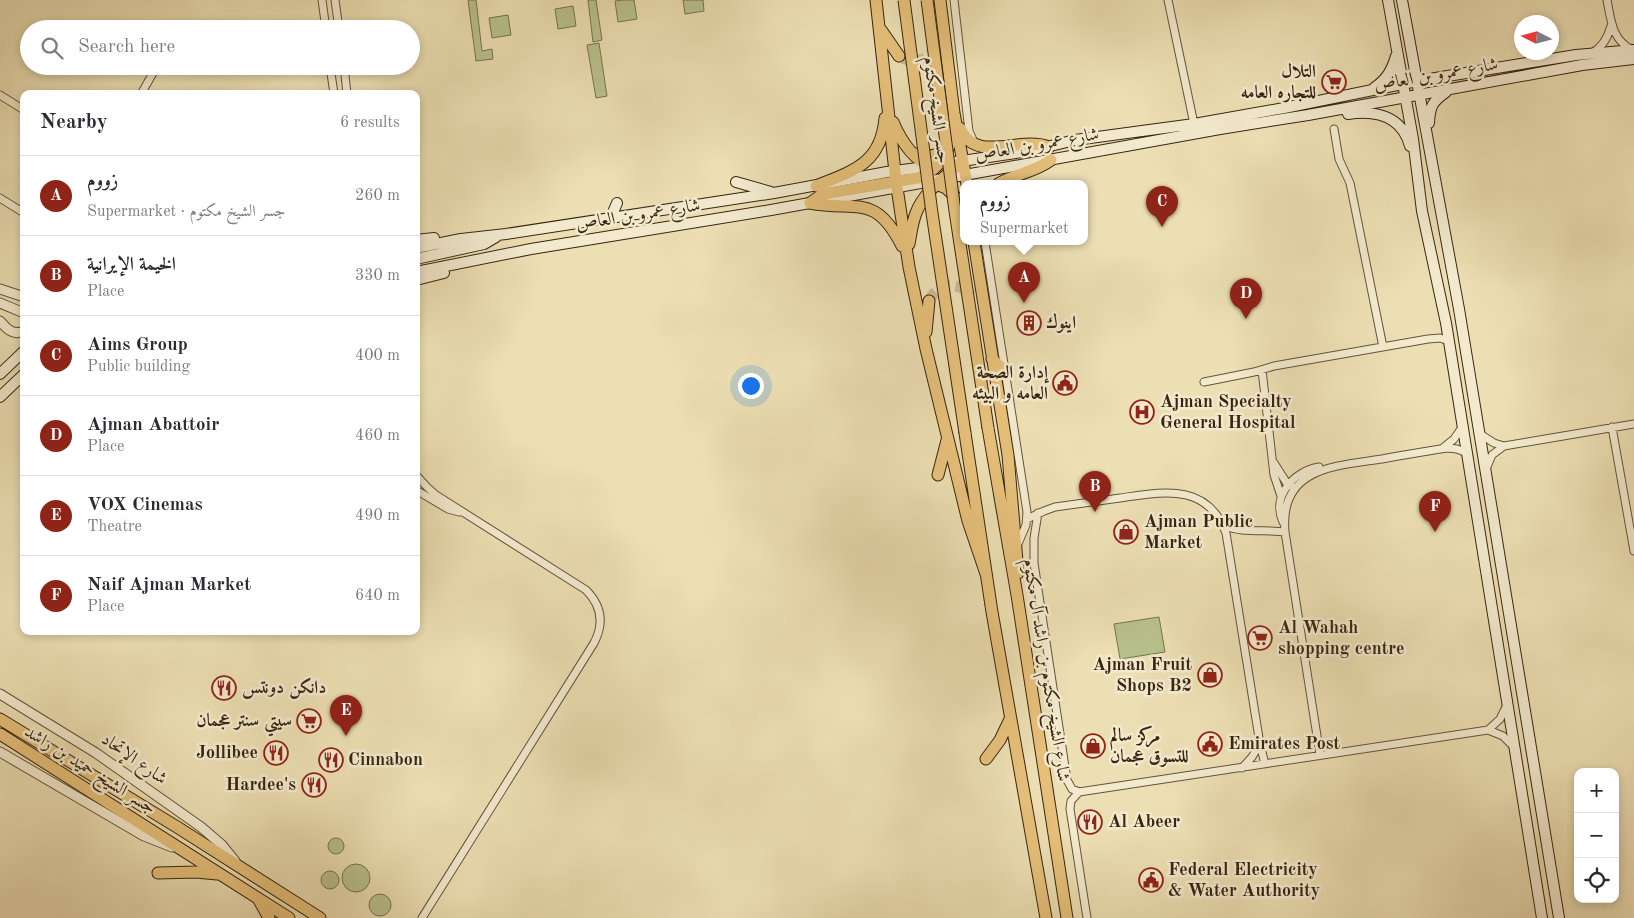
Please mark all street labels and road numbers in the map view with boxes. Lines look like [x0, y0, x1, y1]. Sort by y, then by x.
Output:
street label: جسر الشيخ مكتوم [914, 55, 953, 166]
street label: شارع عمرو بن العاص [1373, 55, 1500, 100]
street label: شارع عمرو بن العاص [974, 125, 1101, 170]
street label: شارع عمرو بن العاص [575, 196, 702, 239]
street label: شارع الشيخ مكتوم بن راشد آل مكتوم [1014, 557, 1074, 784]
street label: جسر الشيخ حميد بن راشد [18, 722, 159, 823]
street label: شارع الإتحاد [95, 730, 170, 792]

